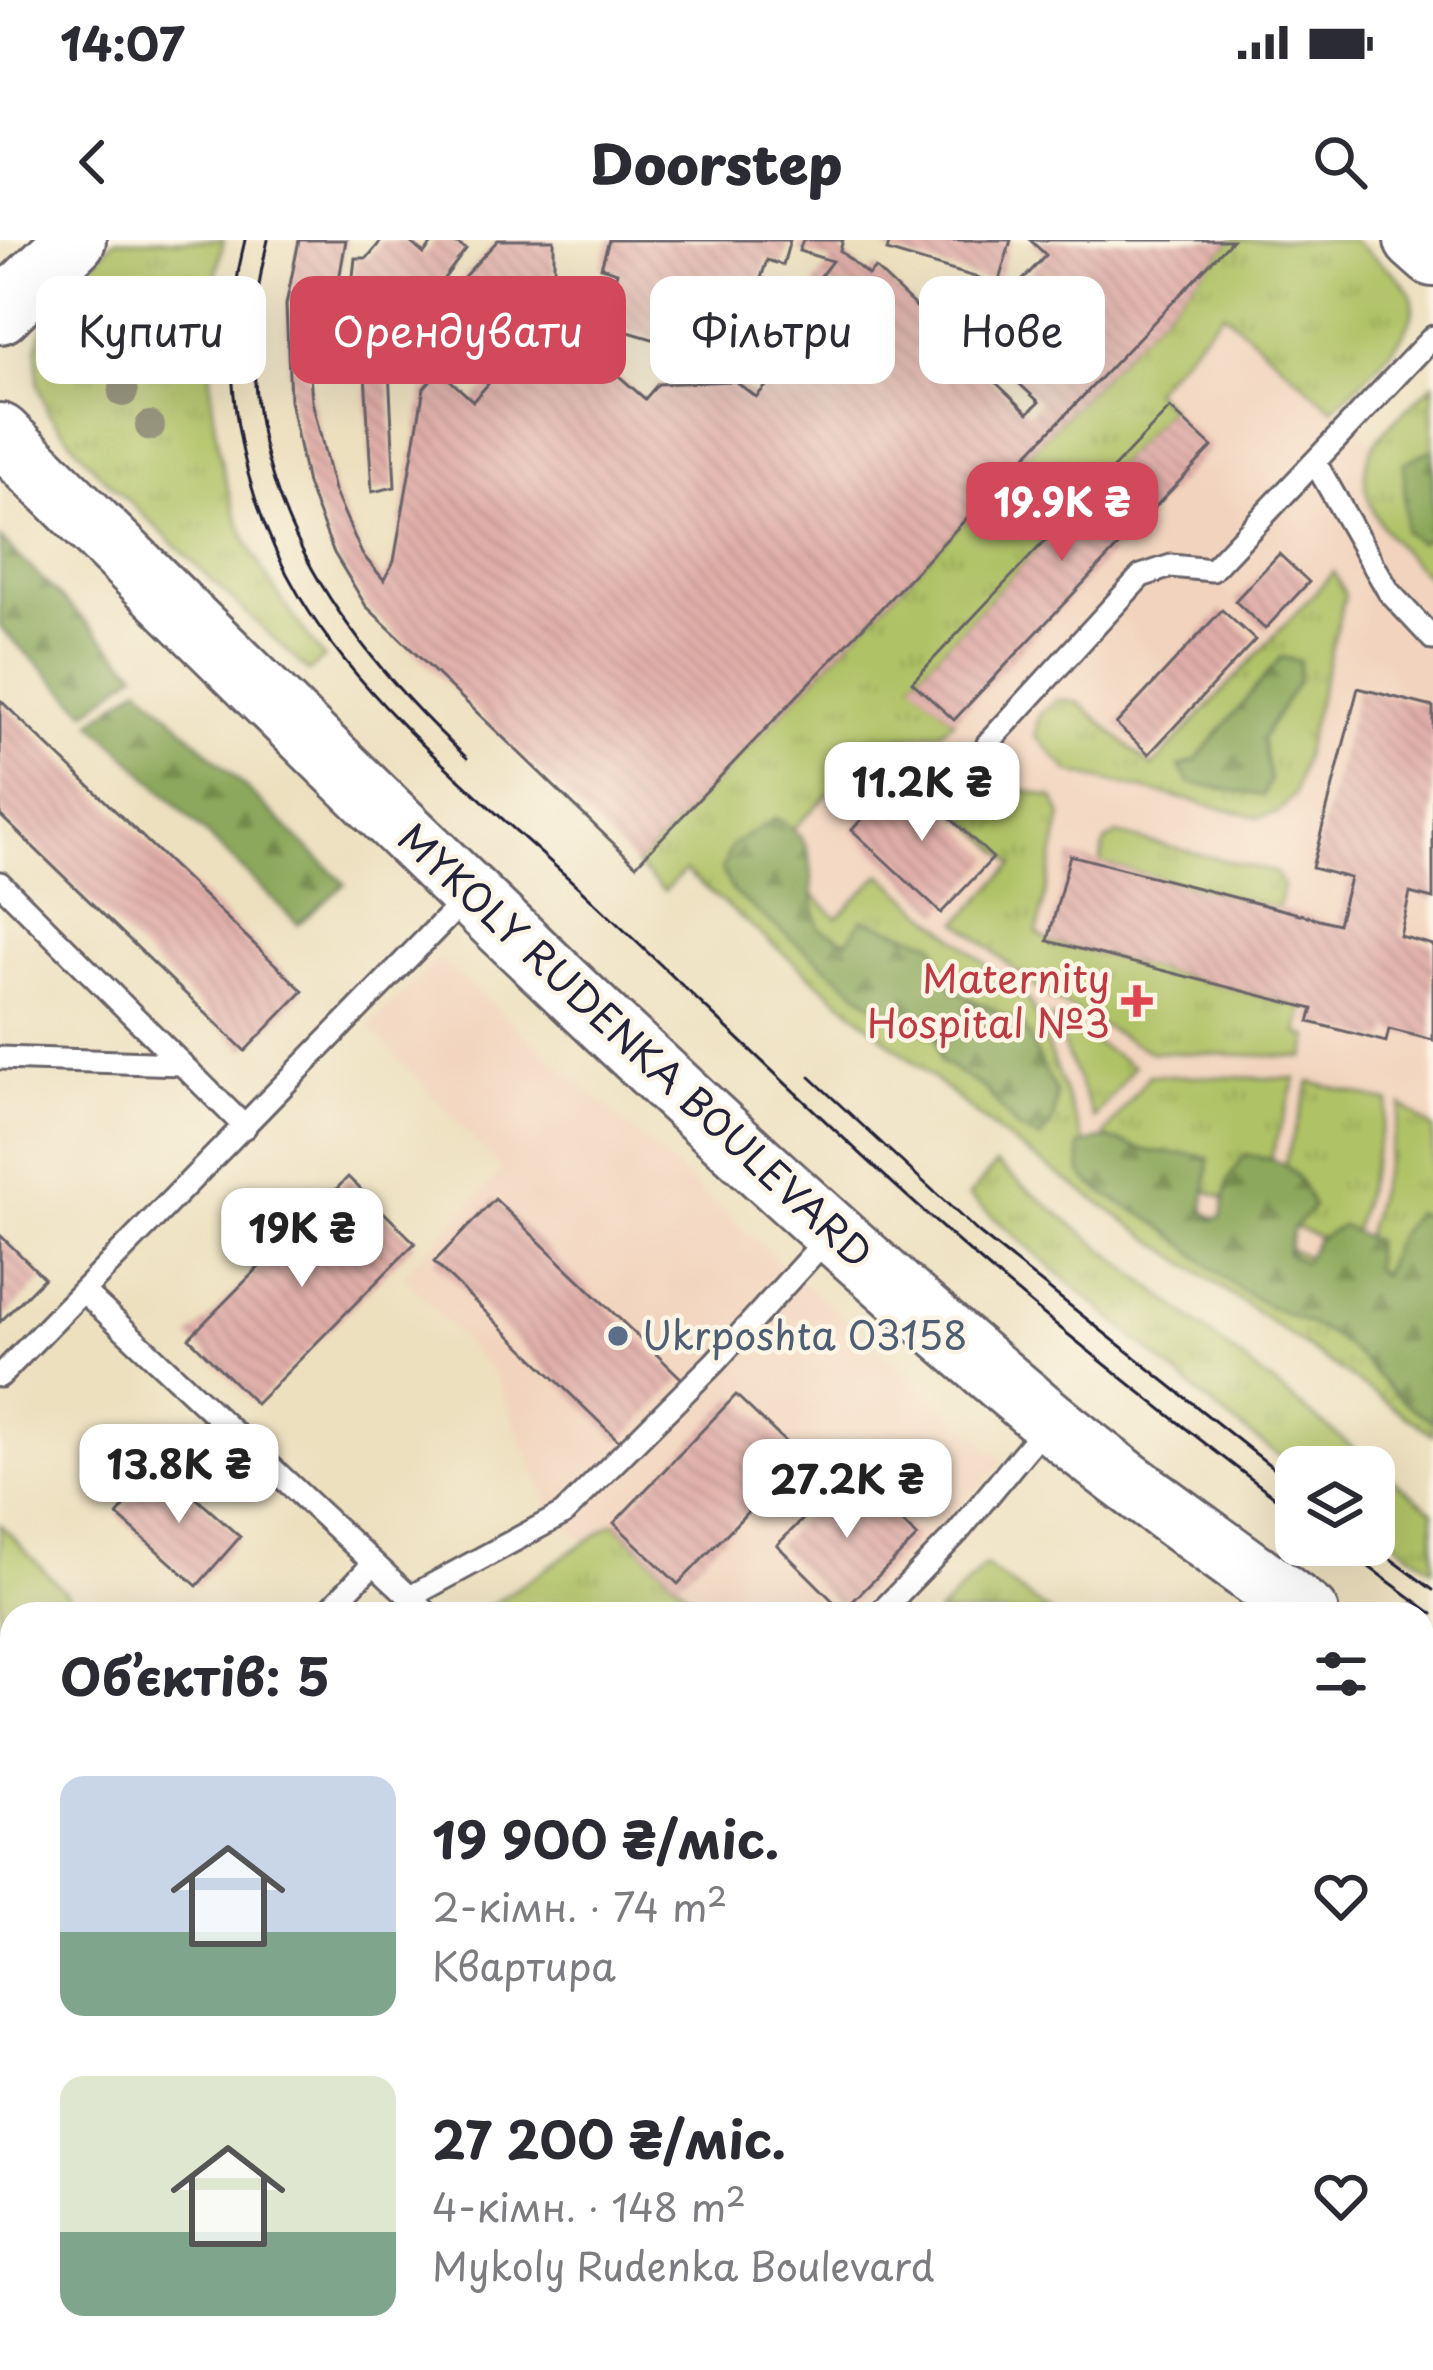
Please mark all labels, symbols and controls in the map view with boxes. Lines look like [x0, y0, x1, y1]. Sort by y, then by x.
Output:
text: 14:07 [60, 8, 185, 76]
text: Doorstep [590, 122, 843, 203]
icon: back [60, 129, 126, 195]
icon: search [1307, 129, 1373, 195]
chip: Купити [36, 276, 266, 384]
chip: Орендувати [290, 276, 626, 384]
chip: Фільтри [650, 276, 895, 384]
chip: Нове [919, 276, 1105, 384]
pin: 19.9K ₴ [951, 462, 1173, 564]
text: 19.9K ₴ [993, 471, 1131, 530]
pin: 11.2K ₴ [811, 742, 1033, 844]
text: 11.2K ₴ [852, 751, 992, 810]
street label: MYKOLY RUDENKA BOULEVARD [386, 808, 887, 1280]
place label: Maternity Hospital №3 [867, 947, 1110, 1051]
marker: Maternity Hospital №3 [1121, 985, 1153, 1017]
pin: 19K ₴ [218, 1188, 386, 1290]
text: 19K ₴ [248, 1197, 356, 1256]
place label: Ukrposhta 03158 [642, 1304, 968, 1363]
marker: Ukrposhta 03158 [605, 1323, 631, 1349]
pin: 13.8K ₴ [68, 1424, 290, 1526]
text: 13.8K ₴ [106, 1433, 252, 1492]
pin: 27.2K ₴ [736, 1439, 958, 1541]
map controls [1275, 1446, 1395, 1566]
button: layers [1275, 1446, 1395, 1566]
text: 27.2K ₴ [770, 1448, 924, 1507]
text: Об’єктів: 5 [60, 1636, 330, 1713]
icon: filters [1308, 1641, 1374, 1707]
text: 19 900 ₴/міс. [432, 1799, 779, 1876]
icon: home [156, 1824, 300, 1968]
icon: heart [1308, 1863, 1374, 1929]
text: 2-кімн. · 74 m² [432, 1876, 727, 1935]
text: Квартира [432, 1935, 616, 1994]
text: 27 200 ₴/міс. [432, 2099, 786, 2176]
icon: home [156, 2124, 300, 2268]
icon: heart [1308, 2163, 1374, 2229]
text: 4-кімн. · 148 m² [432, 2176, 746, 2235]
text: Mykoly Rudenka Boulevard [432, 2235, 935, 2294]

